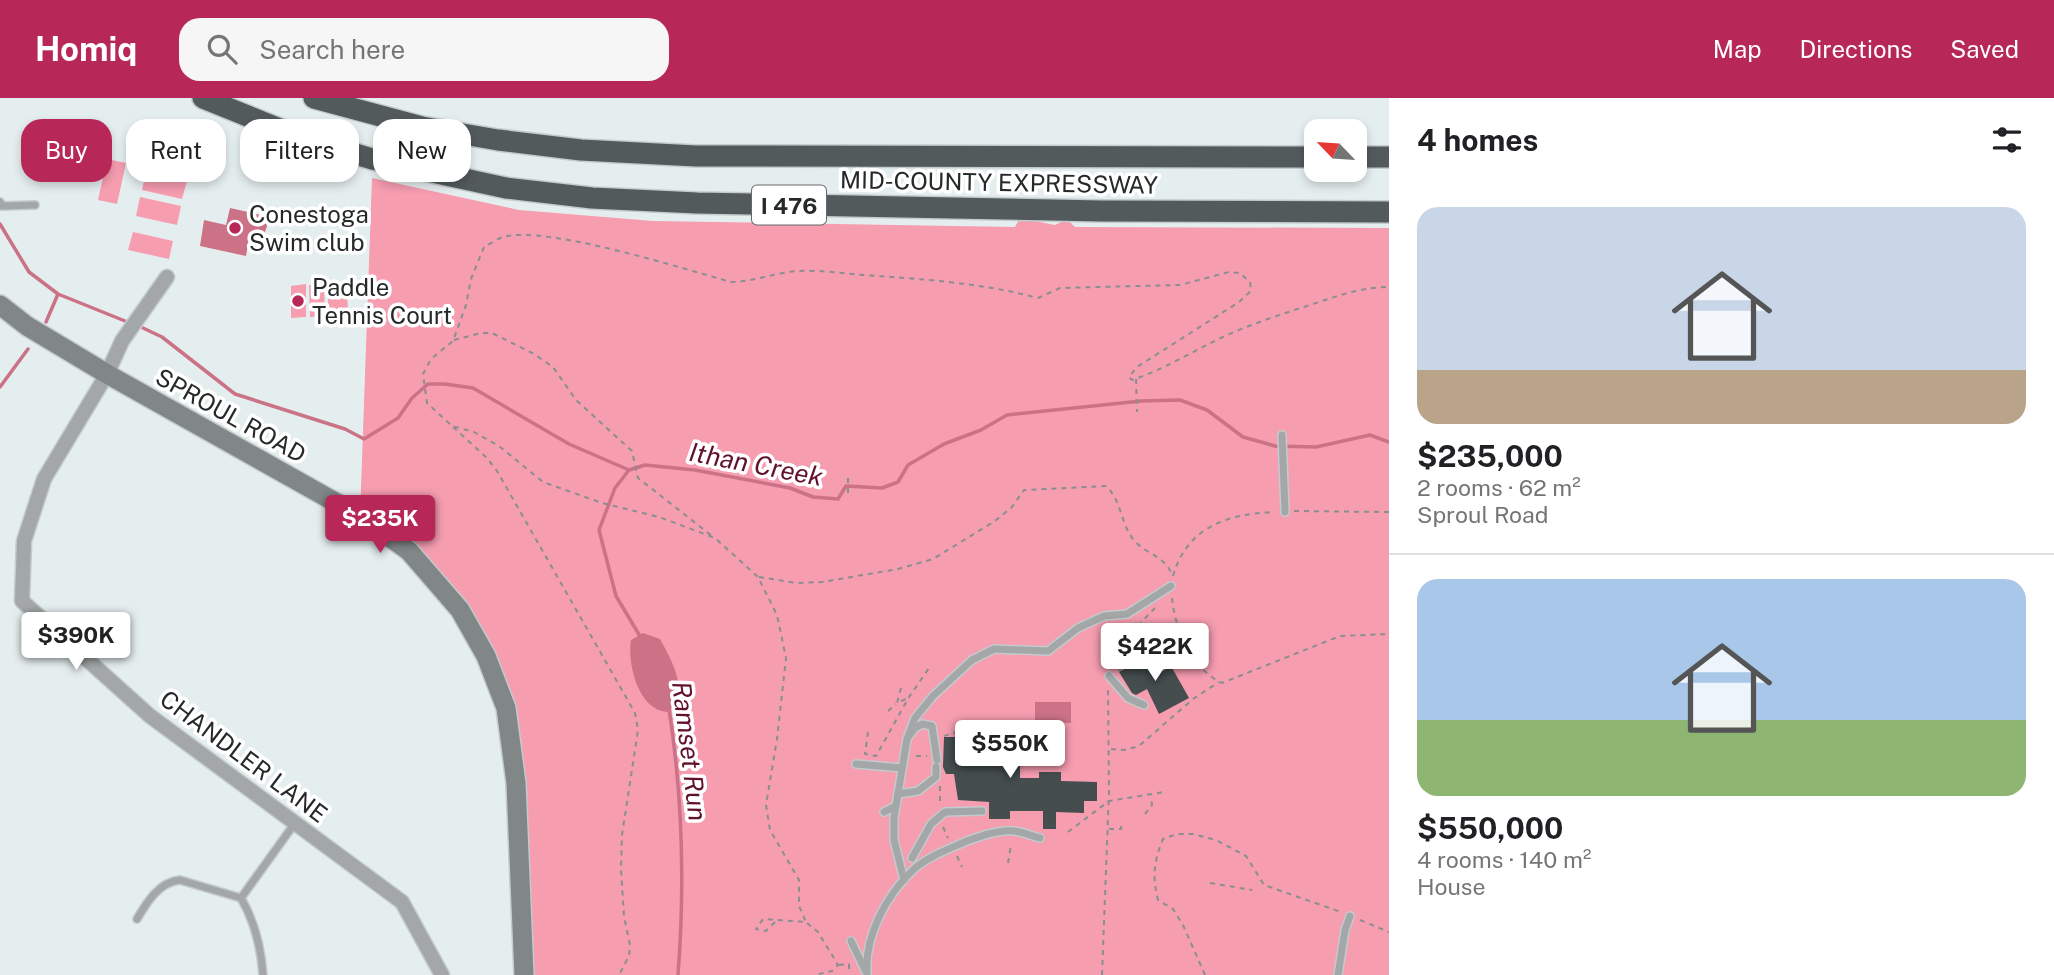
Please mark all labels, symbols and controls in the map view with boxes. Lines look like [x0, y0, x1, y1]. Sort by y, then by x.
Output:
search box [179, 18, 669, 81]
text: Homiq [35, 30, 137, 68]
icon: search [203, 30, 241, 68]
text: Search here [259, 34, 405, 65]
text: Map [1713, 35, 1762, 63]
text: Directions [1800, 35, 1912, 63]
text: Saved [1950, 35, 2019, 63]
chip: Buy [21, 119, 112, 182]
chip: Rent [126, 119, 226, 182]
chip: Filters [240, 119, 359, 182]
chip: New [373, 119, 471, 182]
north arrow [1304, 119, 1367, 182]
map controls [1304, 119, 1367, 182]
icon: filters [1988, 121, 2026, 159]
text: 4 homes [1417, 122, 1538, 158]
street label: MID-COUNTY EXPRESSWAY [840, 165, 1159, 199]
road number: I 476 [752, 186, 826, 225]
place label: Conestoga Swim club [249, 200, 369, 256]
marker: Conestoga Swim club [227, 220, 243, 236]
icon: home [1659, 253, 1785, 379]
place label: Paddle Tennis Court [312, 273, 452, 329]
marker: Paddle Tennis Court [290, 293, 306, 309]
street label: SPROUL ROAD [151, 362, 311, 468]
water label: Ithan Creek [686, 436, 826, 492]
text: $235,000 [1417, 438, 1563, 474]
text: 2 rooms · 62 m² [1417, 474, 1581, 501]
pin: $235K [331, 496, 429, 555]
text: Sproul Road [1417, 501, 1548, 528]
text: $235K [341, 504, 419, 531]
pin: $390K [27, 612, 125, 672]
text: $390K [37, 621, 115, 648]
pin: $422K [1106, 624, 1204, 683]
icon: home [1659, 625, 1785, 751]
text: $422K [1117, 632, 1193, 659]
water label: Ramset Run [666, 679, 714, 823]
street label: CHANDLER LANE [155, 684, 333, 828]
pin: $550K [961, 720, 1059, 780]
text: $550K [971, 729, 1049, 756]
text: $550,000 [1417, 810, 1563, 846]
text: 4 rooms · 140 m² [1417, 846, 1591, 873]
text: House [1417, 873, 1485, 900]

